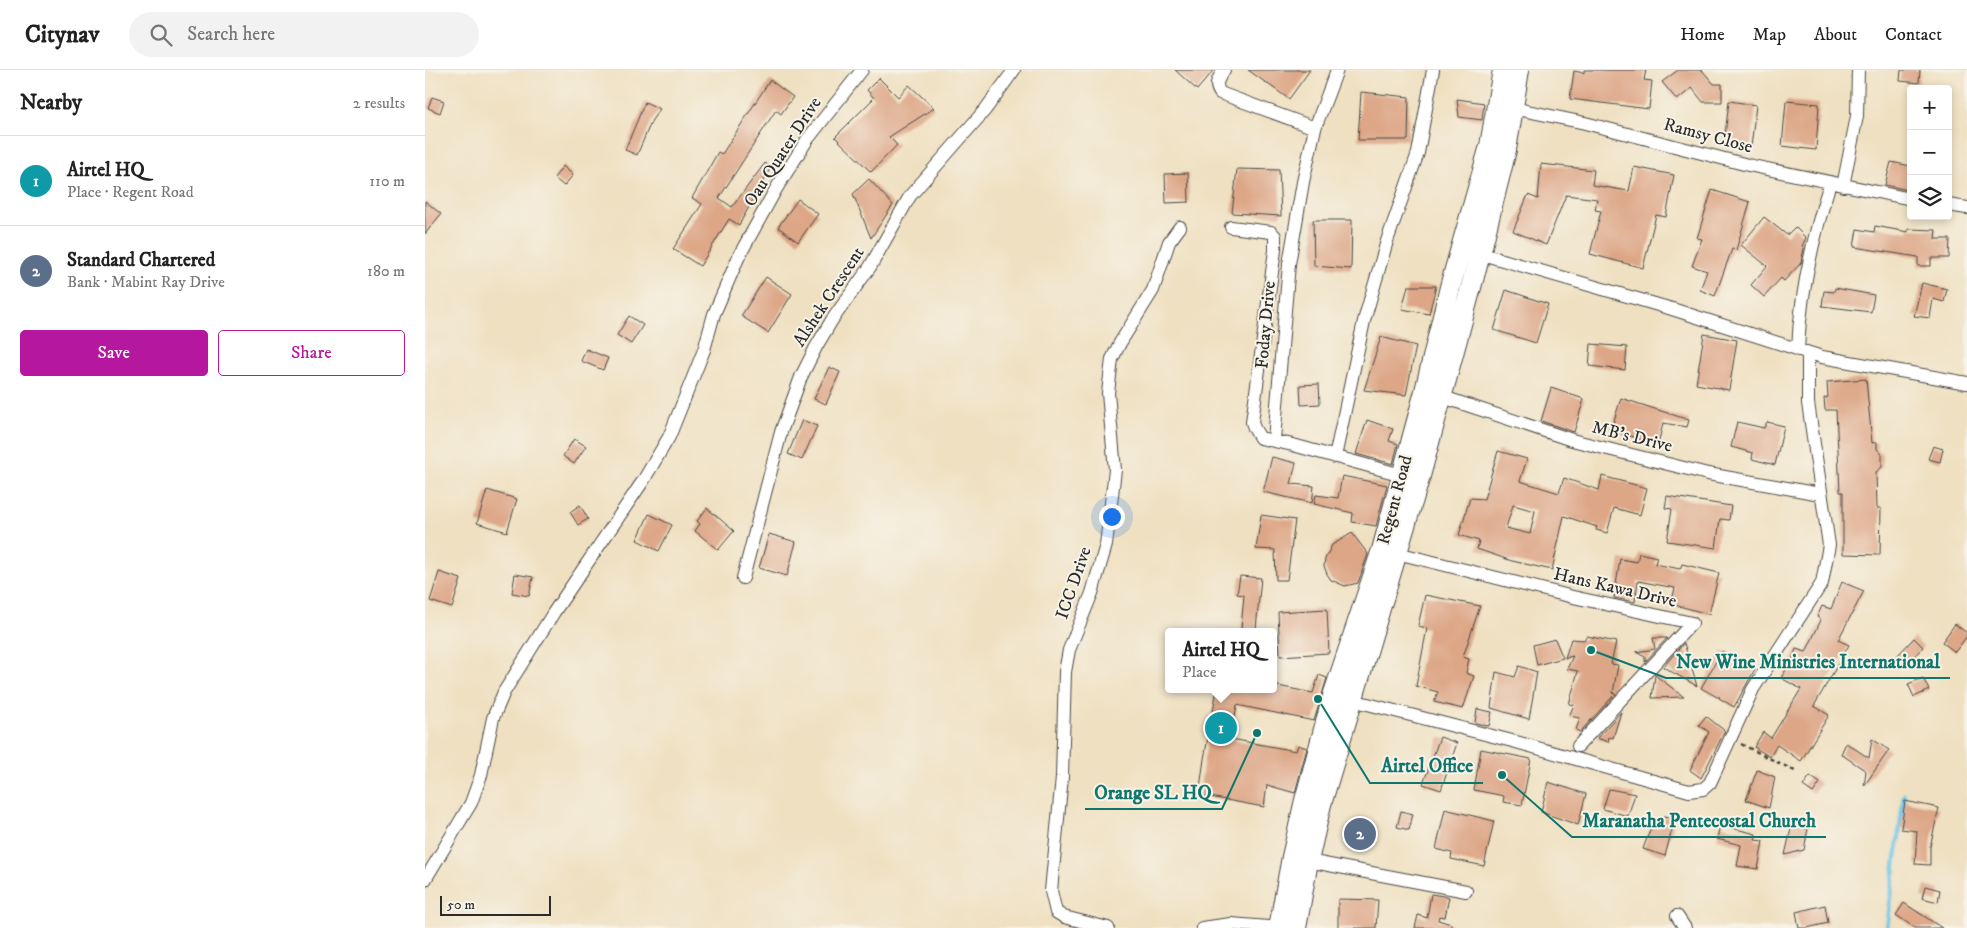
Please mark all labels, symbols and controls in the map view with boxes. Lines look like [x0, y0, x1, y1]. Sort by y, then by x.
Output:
search box [129, 12, 479, 57]
text: Citynav [25, 20, 99, 50]
icon: search [147, 21, 175, 49]
text: Search here [187, 23, 275, 46]
text: Home [1680, 24, 1725, 46]
text: Map [1753, 24, 1786, 46]
text: About [1814, 24, 1857, 46]
text: Contact [1885, 24, 1942, 46]
map controls [1907, 85, 1952, 220]
button: + [1907, 85, 1952, 130]
text: Nearby [20, 90, 82, 116]
text: 2 results [353, 93, 405, 113]
street label: Oau Quater Drive [739, 93, 827, 211]
street label: Ramsy Close [1661, 114, 1755, 158]
button: − [1907, 130, 1952, 175]
text: Airtel HQ [67, 159, 145, 182]
text: 1 [33, 171, 39, 191]
text: 110 m [369, 171, 405, 191]
button: layers [1907, 175, 1952, 220]
text: Place · Regent Road [67, 182, 194, 202]
street label: Alshek Crescent [789, 243, 870, 351]
text: Standard Chartered [67, 249, 215, 272]
text: 2 [32, 261, 40, 281]
text: 180 m [367, 261, 405, 281]
text: Bank · Mabint Ray Drive [67, 272, 225, 292]
street label: Foday Drive [1251, 280, 1281, 370]
button: Save [20, 330, 208, 376]
button: Share [218, 330, 405, 376]
street label: MB's Drive [1589, 416, 1675, 458]
street label: Regent Road [1372, 453, 1418, 547]
your location [1099, 504, 1125, 530]
street label: ICC Drive [1051, 544, 1097, 622]
street label: Hans Kawa Drive [1551, 563, 1679, 613]
popup [1165, 628, 1277, 693]
text: Airtel HQ [1182, 639, 1260, 662]
callout: New Wine Ministries International [1666, 644, 1950, 678]
text: New Wine Ministries International [1676, 651, 1940, 674]
text: Place [1182, 662, 1217, 682]
pin: 1 [1205, 709, 1237, 747]
callout: Airtel Office [1370, 749, 1483, 783]
text: Airtel Office [1380, 755, 1473, 778]
callout: Orange SL HQ [1085, 775, 1222, 809]
text: Orange SL HQ [1094, 782, 1221, 805]
callout: Maranatha Pentecostal Church [1572, 803, 1826, 837]
text: Maranatha Pentecostal Church [1582, 810, 1817, 833]
pin: 2 [1344, 815, 1376, 853]
scale bar [440, 893, 551, 916]
text: 50 m [447, 896, 475, 914]

